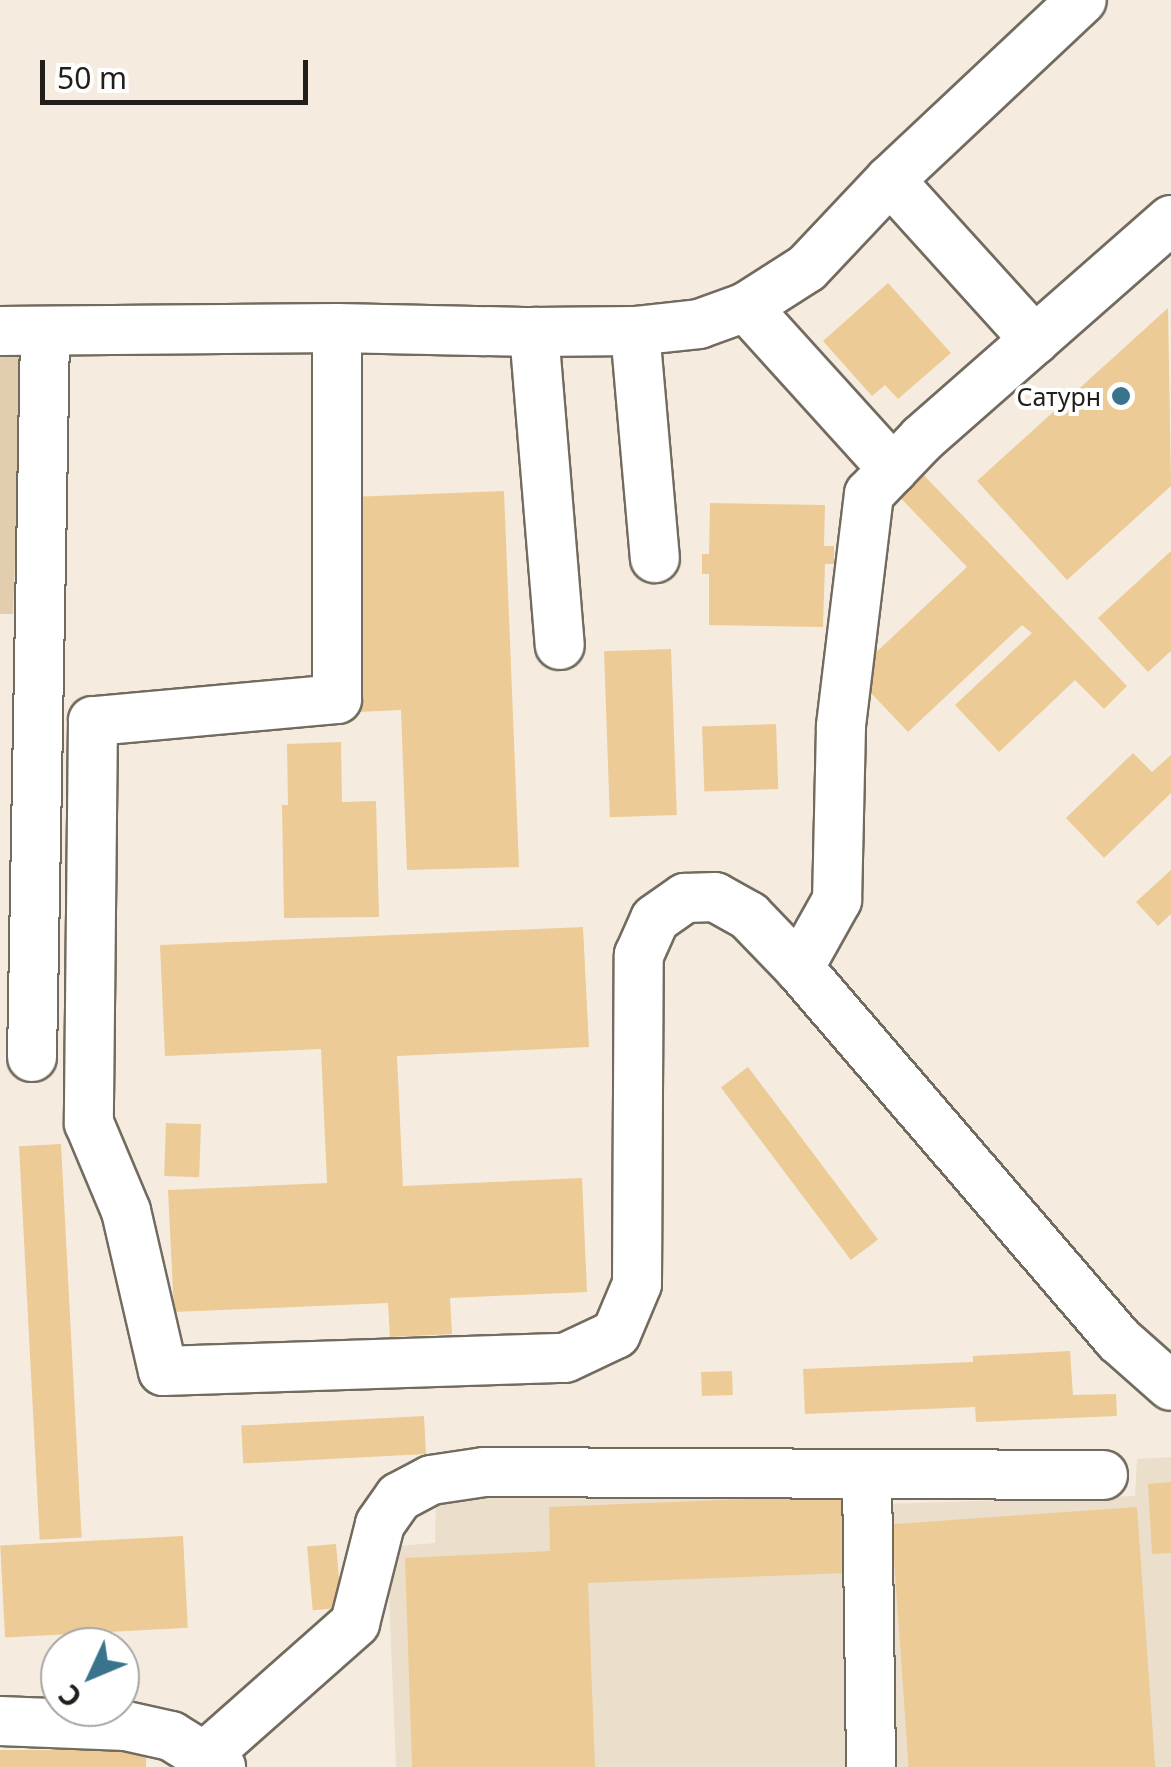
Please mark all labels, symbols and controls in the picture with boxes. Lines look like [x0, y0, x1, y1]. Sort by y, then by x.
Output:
scale bar [45, 40, 312, 102]
text: 50 m [57, 57, 127, 98]
place label: Сатурн [1016, 381, 1101, 411]
marker: Сатурн [1110, 385, 1132, 407]
north arrow [40, 1627, 140, 1727]
text: С [50, 1677, 90, 1716]

